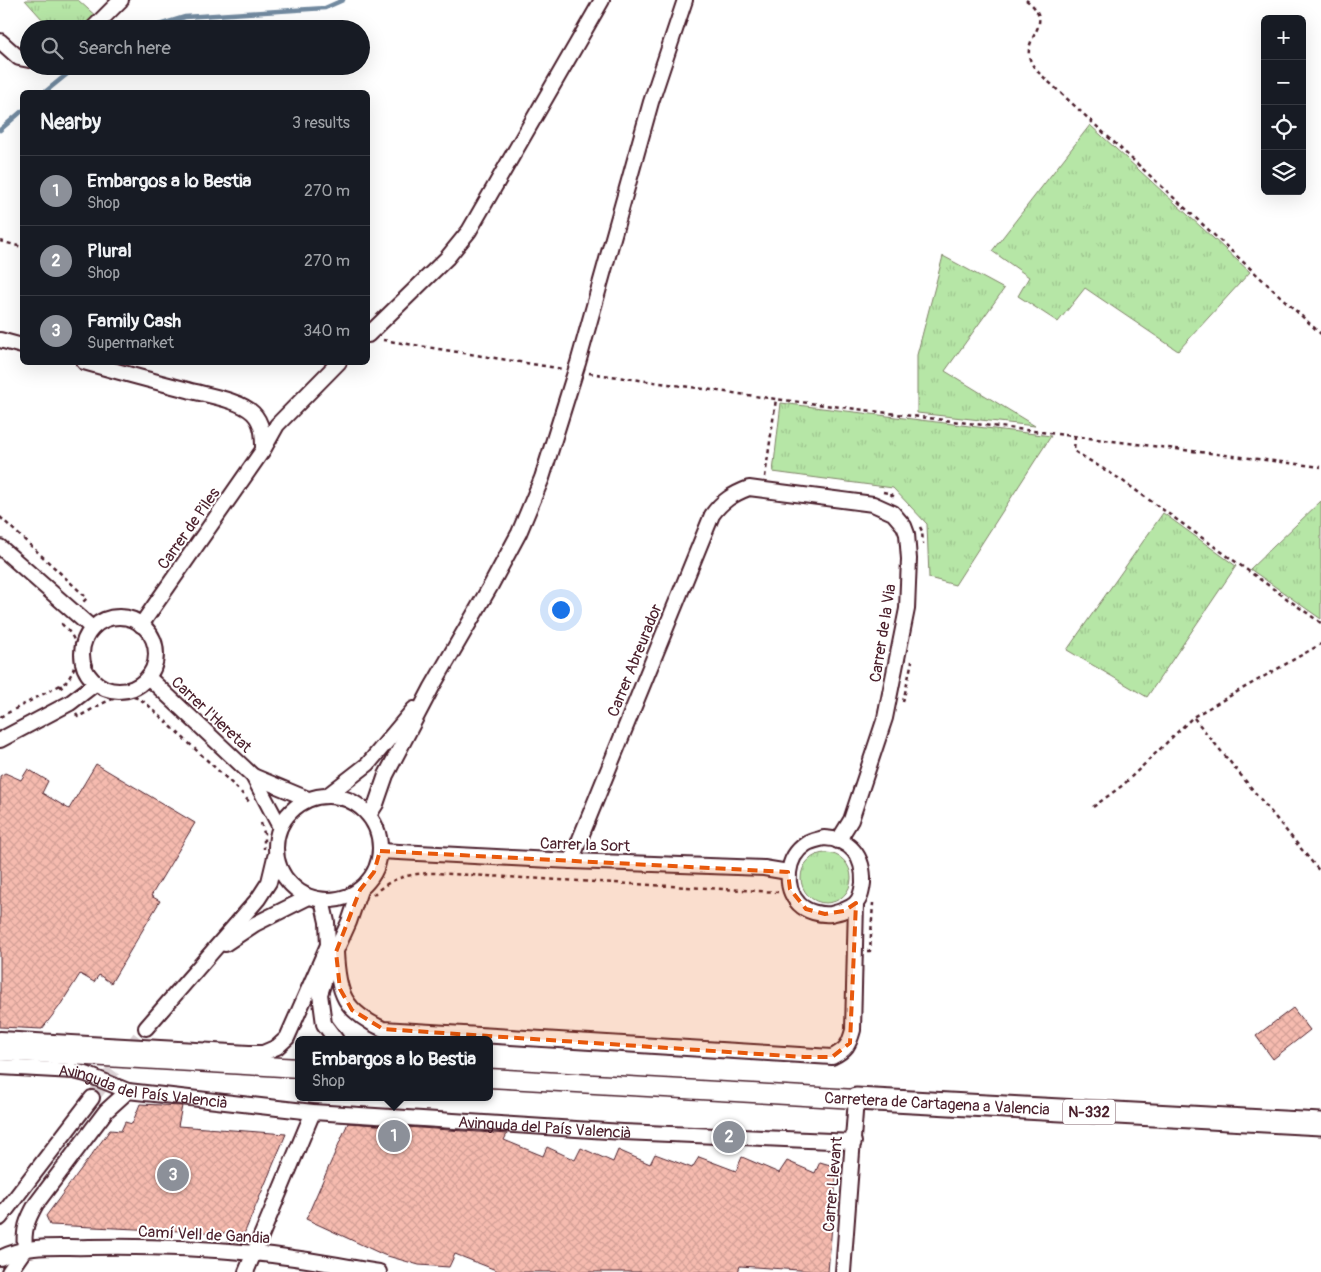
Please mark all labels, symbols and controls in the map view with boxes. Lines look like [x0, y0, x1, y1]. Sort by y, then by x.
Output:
map controls [1261, 15, 1306, 195]
button: + [1261, 15, 1306, 60]
search box [20, 20, 370, 75]
icon: search [38, 34, 66, 62]
text: Search here [78, 36, 171, 60]
button: − [1261, 60, 1306, 105]
button: locate [1261, 105, 1306, 150]
text: Nearby [40, 109, 101, 136]
text: 3 results [292, 113, 350, 133]
button: layers [1261, 150, 1306, 195]
text: Embargos a lo Bestia [87, 169, 251, 193]
text: 1 [53, 181, 59, 201]
text: 270 m [304, 181, 350, 201]
text: Shop [87, 193, 120, 213]
text: Plural [87, 239, 132, 263]
text: 2 [52, 251, 60, 271]
text: 270 m [304, 251, 350, 271]
text: Shop [87, 263, 120, 283]
text: Family Cash [87, 309, 181, 333]
text: 3 [52, 321, 60, 341]
text: 340 m [303, 321, 350, 341]
text: Supermarket [87, 333, 174, 353]
street label: Carrer de Piles [153, 484, 224, 573]
street label: Carrer de la Via [865, 582, 901, 684]
your location [548, 597, 574, 623]
street label: Carrer Abreurador [603, 601, 667, 720]
street label: Carrer l'Heretat [167, 672, 256, 758]
street label: Carrer la Sort [539, 833, 631, 857]
popup [295, 1036, 493, 1101]
text: Embargos a lo Bestia [312, 1047, 476, 1071]
street label: Avinguda del País Valencià [58, 1061, 228, 1113]
text: Shop [312, 1071, 345, 1091]
street label: Carretera de Cartagena a Valencia [824, 1088, 1050, 1120]
road number: N-332 [1063, 1100, 1115, 1124]
street label: Avinguda del País Valencià [457, 1112, 631, 1143]
pin: 1 [378, 1117, 410, 1155]
pin: 2 [713, 1118, 745, 1156]
street label: Carrer Llevant [819, 1135, 847, 1233]
pin: 3 [157, 1156, 189, 1194]
street label: Camí Vell de Gandia [137, 1222, 270, 1248]

